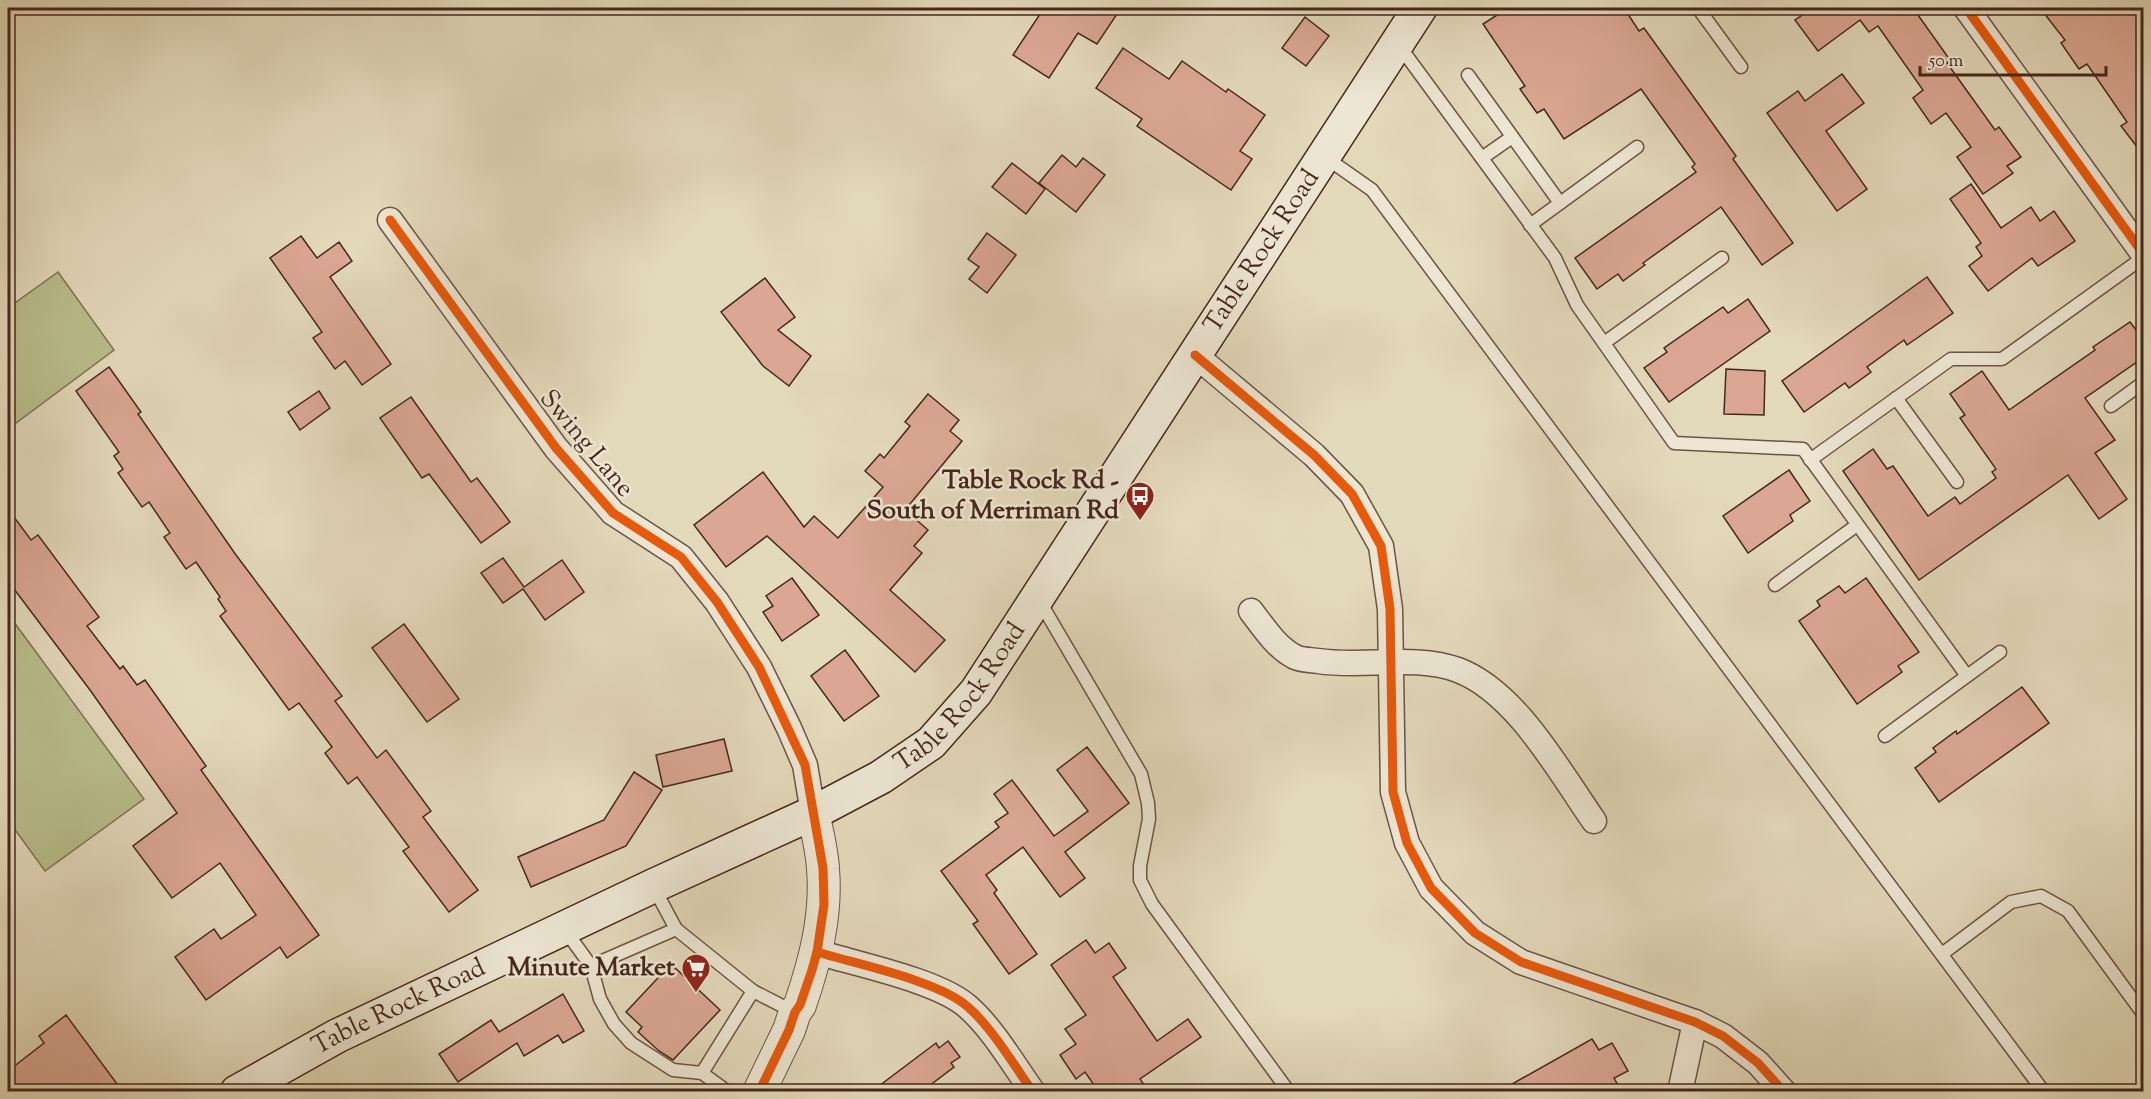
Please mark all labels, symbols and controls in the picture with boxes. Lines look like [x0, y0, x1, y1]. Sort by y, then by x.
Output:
scale bar [1920, 39, 2106, 77]
text: 50 m [1928, 49, 1964, 75]
street label: Table Rock Road [1195, 162, 1329, 341]
street label: Swing Lane [530, 382, 642, 506]
place label: Table Rock Rd - South of Merriman Rd [866, 463, 1119, 530]
bus stop icon: Table Rock Rd - South of Merriman Rd [1124, 480, 1156, 522]
street label: Table Rock Road [887, 615, 1035, 781]
street label: Table Rock Road [305, 949, 492, 1065]
place label: Minute Market [507, 950, 675, 987]
supermarket icon: Minute Market [680, 952, 712, 994]

